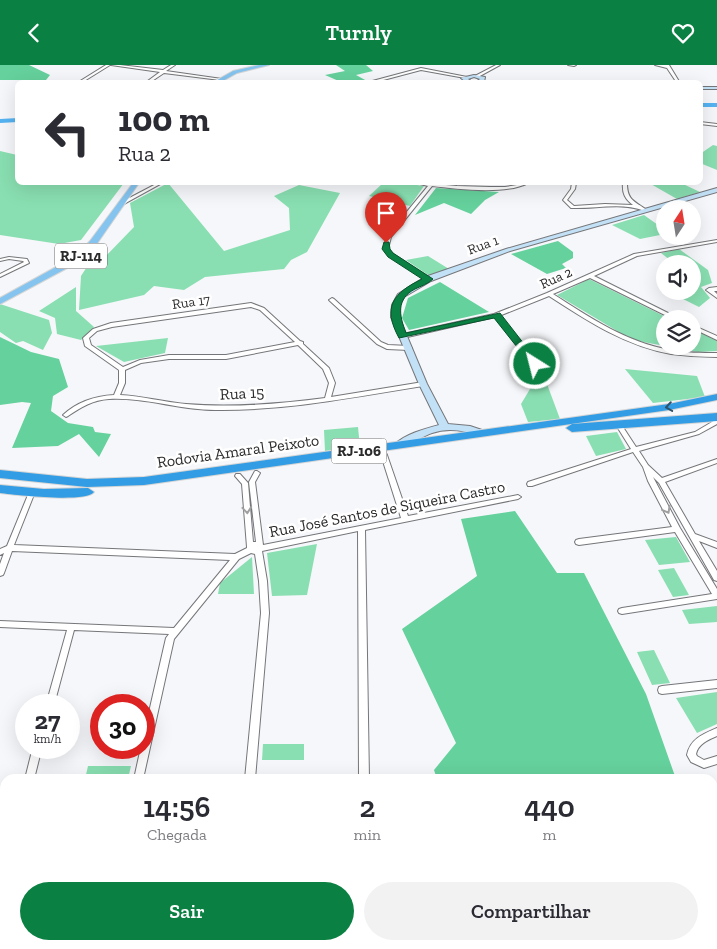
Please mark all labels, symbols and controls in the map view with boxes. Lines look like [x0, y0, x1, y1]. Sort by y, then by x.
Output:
icon: back [20, 19, 48, 47]
text: Turnly [325, 19, 392, 46]
icon: heart [669, 19, 697, 47]
text: 100 m [118, 98, 210, 140]
icon: left [35, 100, 100, 165]
text: Rua 2 [118, 140, 171, 167]
pin [365, 192, 407, 243]
icon: arrive [372, 199, 400, 227]
north arrow [656, 200, 701, 245]
map controls [656, 200, 701, 355]
street label: Rua 1 [465, 231, 501, 258]
road number: RJ-114 [55, 243, 107, 269]
button: sound [656, 255, 701, 300]
street label: Rua 2 [537, 263, 575, 293]
street label: Rua 17 [171, 291, 211, 313]
button: layers [656, 310, 701, 355]
position arrow [508, 337, 560, 389]
street label: Rua 15 [219, 382, 265, 404]
one-way arrow [665, 401, 674, 411]
street label: Rodovia Amaral Peixoto [156, 430, 320, 472]
road number: RJ-106 [332, 439, 386, 463]
street label: Rua José Santos de Siqueira Castro [267, 477, 507, 541]
one-way arrow [661, 505, 671, 514]
one-way arrow [241, 506, 252, 514]
speed limit sign: 30 [90, 694, 155, 759]
text: 27 [35, 705, 60, 735]
text: km/h [34, 732, 61, 746]
text: 14:56 [143, 789, 210, 825]
text: 2 [359, 789, 375, 825]
text: 440 [524, 789, 575, 825]
text: Chegada [147, 825, 207, 844]
text: min [354, 825, 381, 844]
text: m [543, 825, 556, 844]
button: Sair [20, 882, 354, 940]
button: Compartilhar [364, 882, 698, 940]

